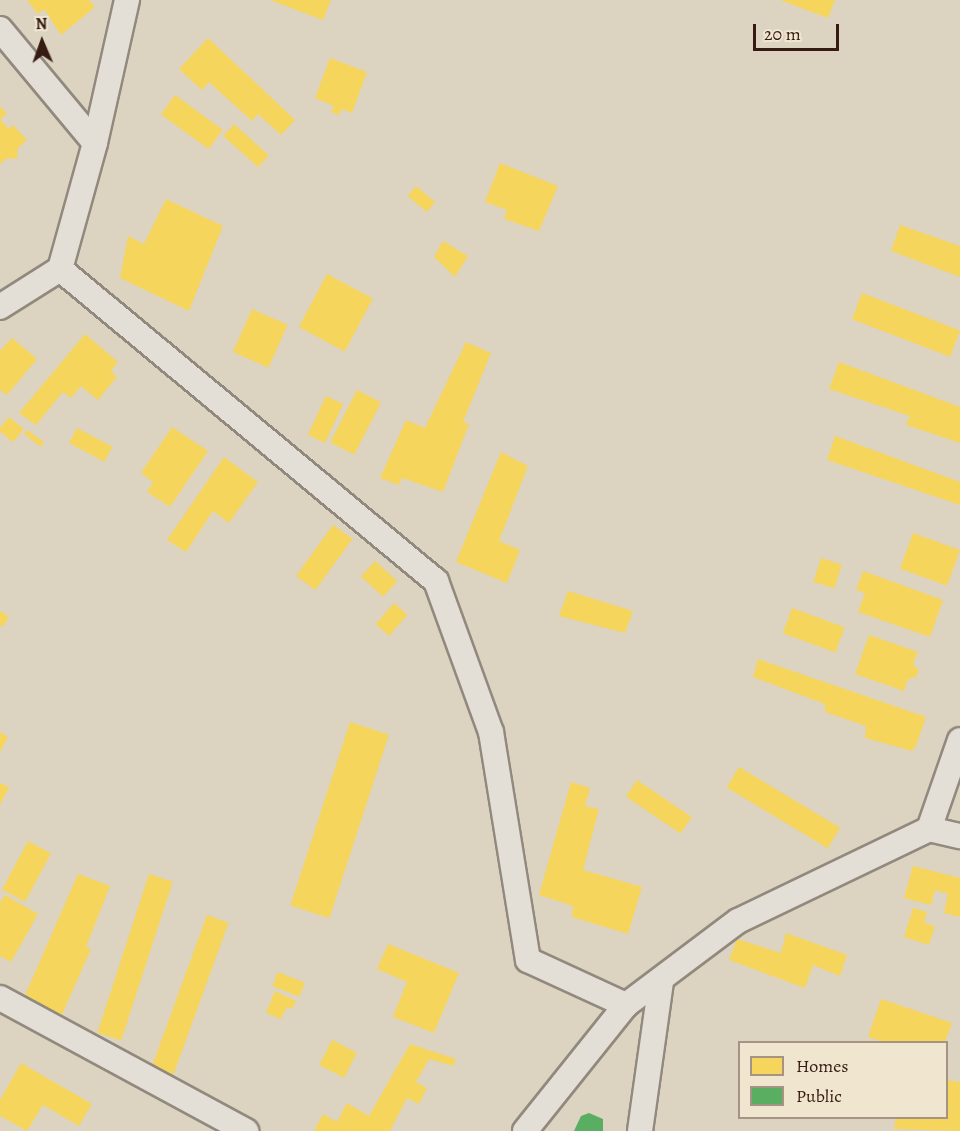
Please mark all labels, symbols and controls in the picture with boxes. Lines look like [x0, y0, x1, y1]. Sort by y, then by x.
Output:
north arrow [12, 12, 72, 72]
scale bar [756, 12, 842, 50]
text: N [35, 13, 48, 35]
text: 20 m [764, 22, 801, 46]
legend [738, 1041, 948, 1119]
text: Homes [796, 1054, 848, 1078]
text: Public [796, 1084, 842, 1108]

